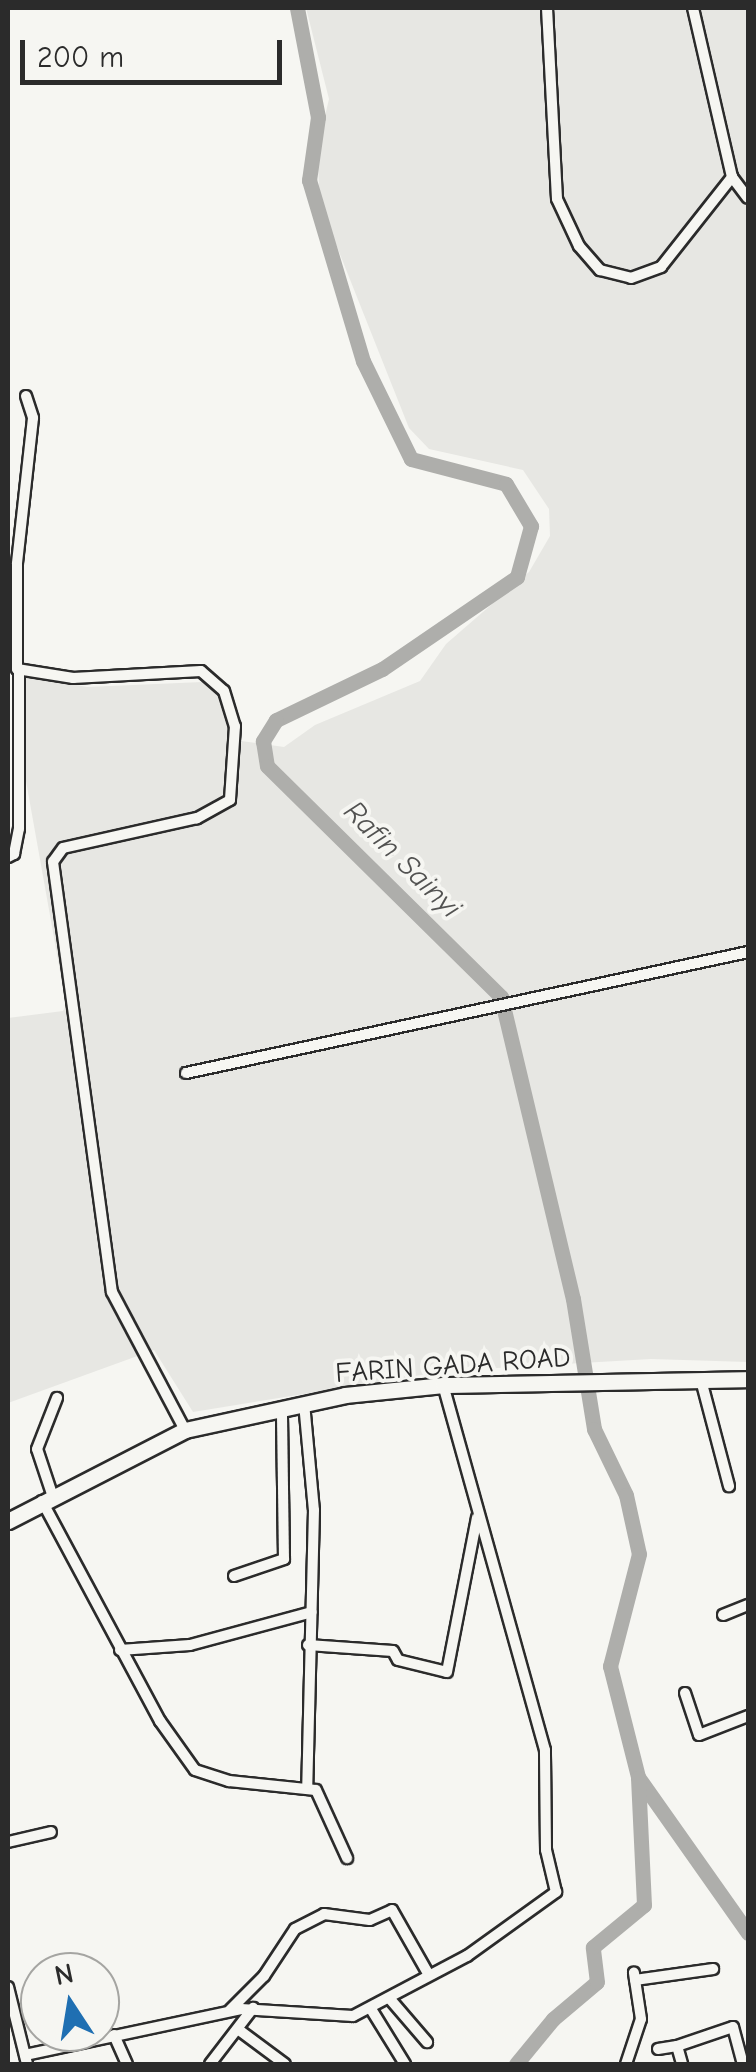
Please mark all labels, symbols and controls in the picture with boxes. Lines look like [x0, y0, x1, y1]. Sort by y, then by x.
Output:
scale bar [25, 20, 288, 82]
text: 200 m [37, 40, 124, 75]
water label: Rafin Sainyi [336, 794, 468, 926]
street label: FARIN GADA ROAD [334, 1340, 572, 1390]
north arrow [20, 1952, 120, 2052]
text: N [52, 1957, 76, 1992]

